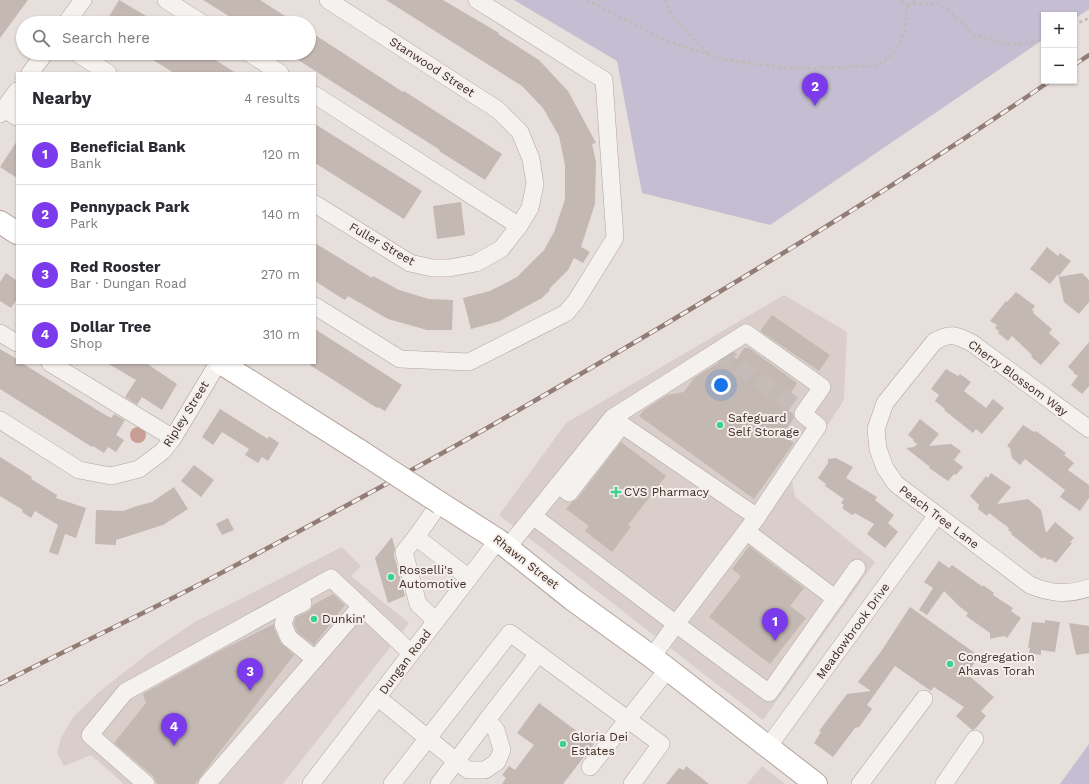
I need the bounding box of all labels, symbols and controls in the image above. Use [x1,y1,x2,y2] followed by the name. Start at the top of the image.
[1041,12,1077,84] map controls
[1041,12,1077,48] button: +
[16,16,316,60] search box
[30,27,52,49] icon: search
[62,29,150,47] text: Search here
[387,34,477,100] street label: Stanwood Street
[1041,48,1077,84] button: −
[802,73,828,106] pin: 2
[32,88,91,108] text: Nearby
[244,91,300,106] text: 4 results
[70,138,186,156] text: Beneficial Bank
[42,147,48,162] text: 1
[262,147,300,162] text: 120 m
[70,156,101,171] text: Bank
[70,198,190,216] text: Pennypack Park
[41,207,49,222] text: 2
[262,207,300,222] text: 140 m
[70,216,98,231] text: Park
[347,220,417,268] street label: Fuller Street
[70,258,161,276] text: Red Rooster
[41,267,49,282] text: 3
[261,267,300,282] text: 270 m
[70,276,187,291] text: Bar · Dungan Road
[70,318,151,336] text: Dollar Tree
[41,327,49,342] text: 4
[262,327,300,342] text: 310 m
[70,336,102,351] text: Shop
[965,337,1071,419] street label: Cherry Blossom Way
[711,375,731,395] your location
[160,378,212,450] street label: Ripley Street
[728,411,799,439] place label: Safeguard Self Storage
[715,420,725,430] marker: Safeguard Self Storage
[896,482,982,552] street label: Peach Tree Lane
[624,485,710,499] place label: CVS Pharmacy
[611,487,621,497] marker: CVS Pharmacy
[490,532,562,592] street label: Rhawn Street
[399,563,466,591] place label: Rosselli's Automotive
[386,572,396,582] marker: Rosselli's Automotive
[813,580,893,682] street label: Meadowbrook Drive
[762,608,788,641] pin: 1
[322,612,366,626] place label: Dunkin'
[309,614,319,624] marker: Dunkin'
[376,627,434,697] street label: Dungan Road
[958,650,1035,678] place label: Congregation Ahavas Torah
[237,658,263,691] pin: 3
[945,659,955,669] marker: Congregation Ahavas Torah
[161,713,187,746] pin: 4
[571,730,628,758] place label: Gloria Dei Estates
[558,739,568,749] marker: Gloria Dei Estates

